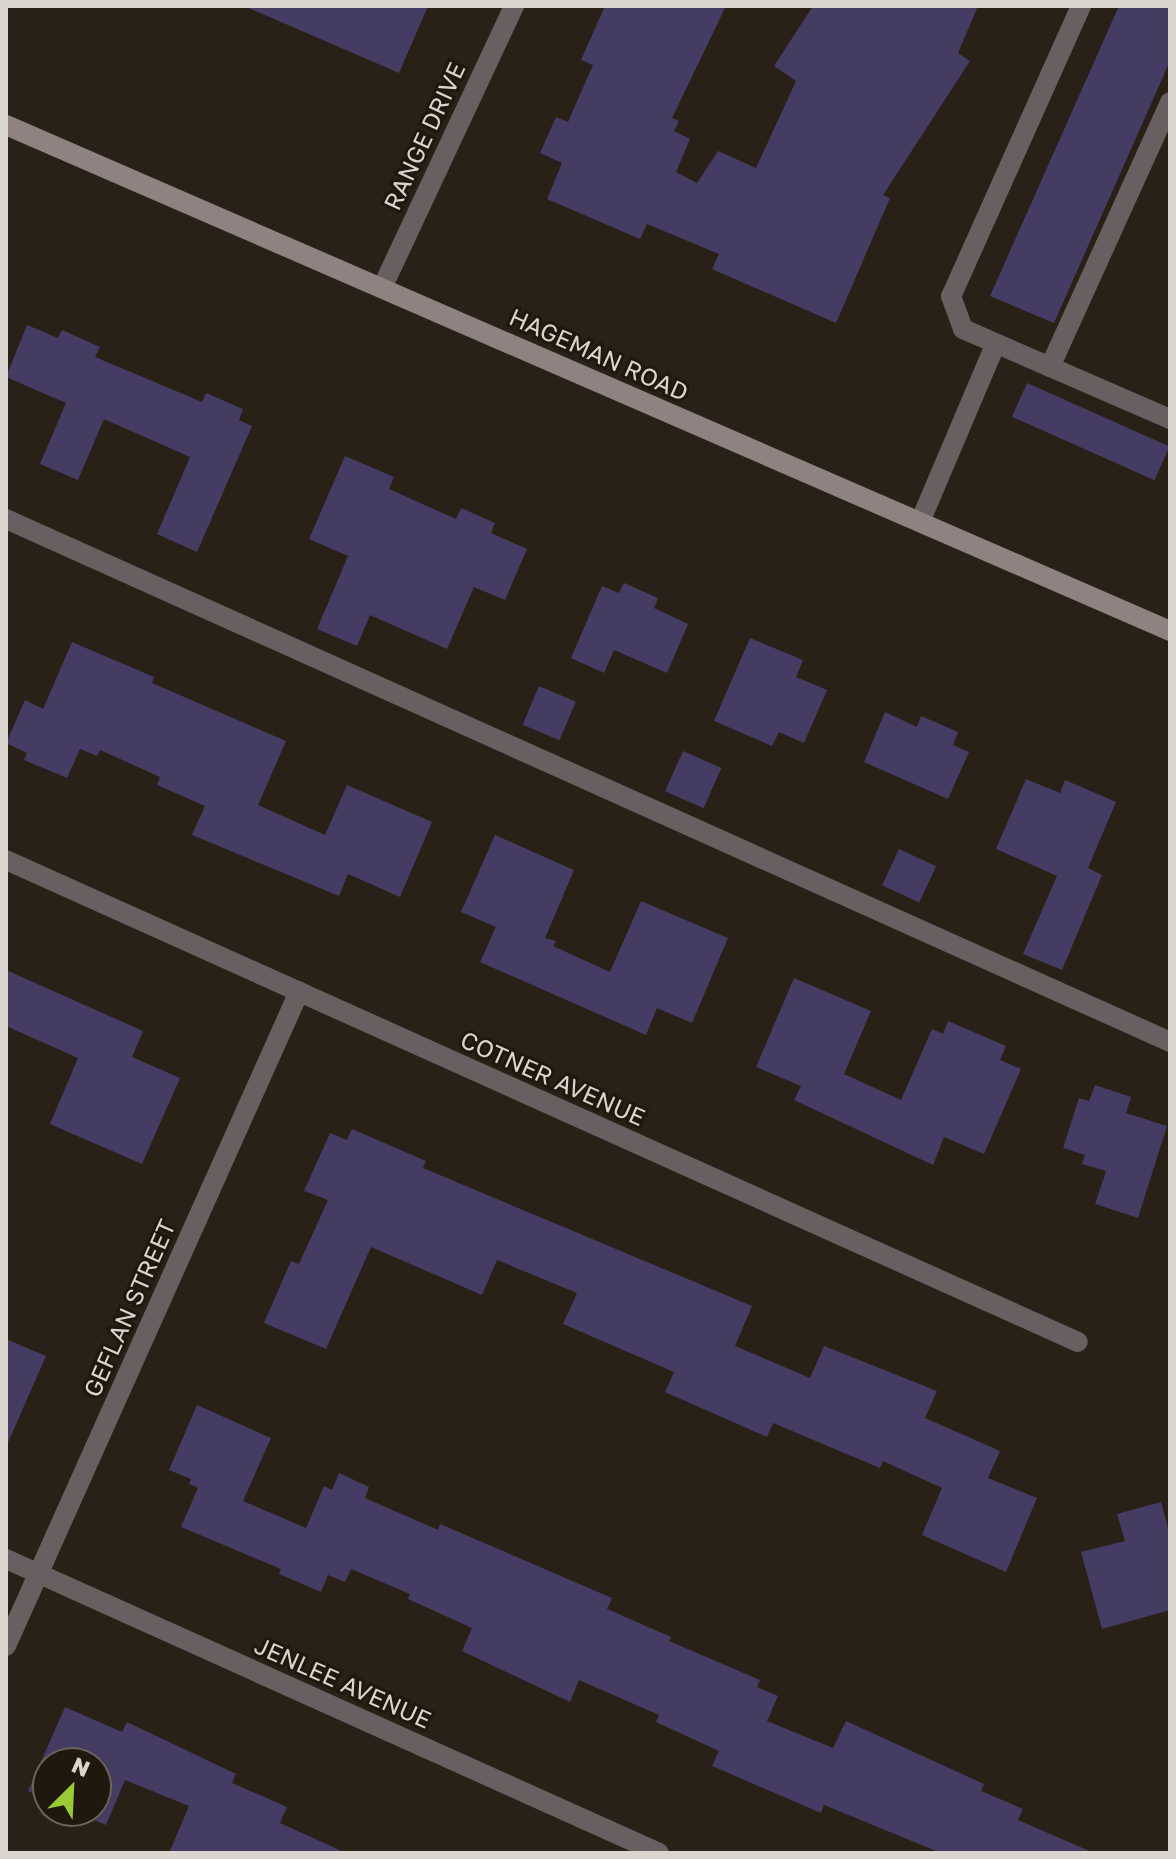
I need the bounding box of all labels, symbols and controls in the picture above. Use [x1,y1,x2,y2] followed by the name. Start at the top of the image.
[377,58,471,214] street label: RANGE DRIVE
[505,302,693,406] street label: HAGEMAN ROAD
[456,1024,650,1132] street label: COTNER AVENUE
[77,1215,181,1401] street label: GEFLAN STREET
[250,1630,436,1734] street label: JENLEE AVENUE
[32,1747,112,1827] north arrow
[68,1751,94,1782] text: N

